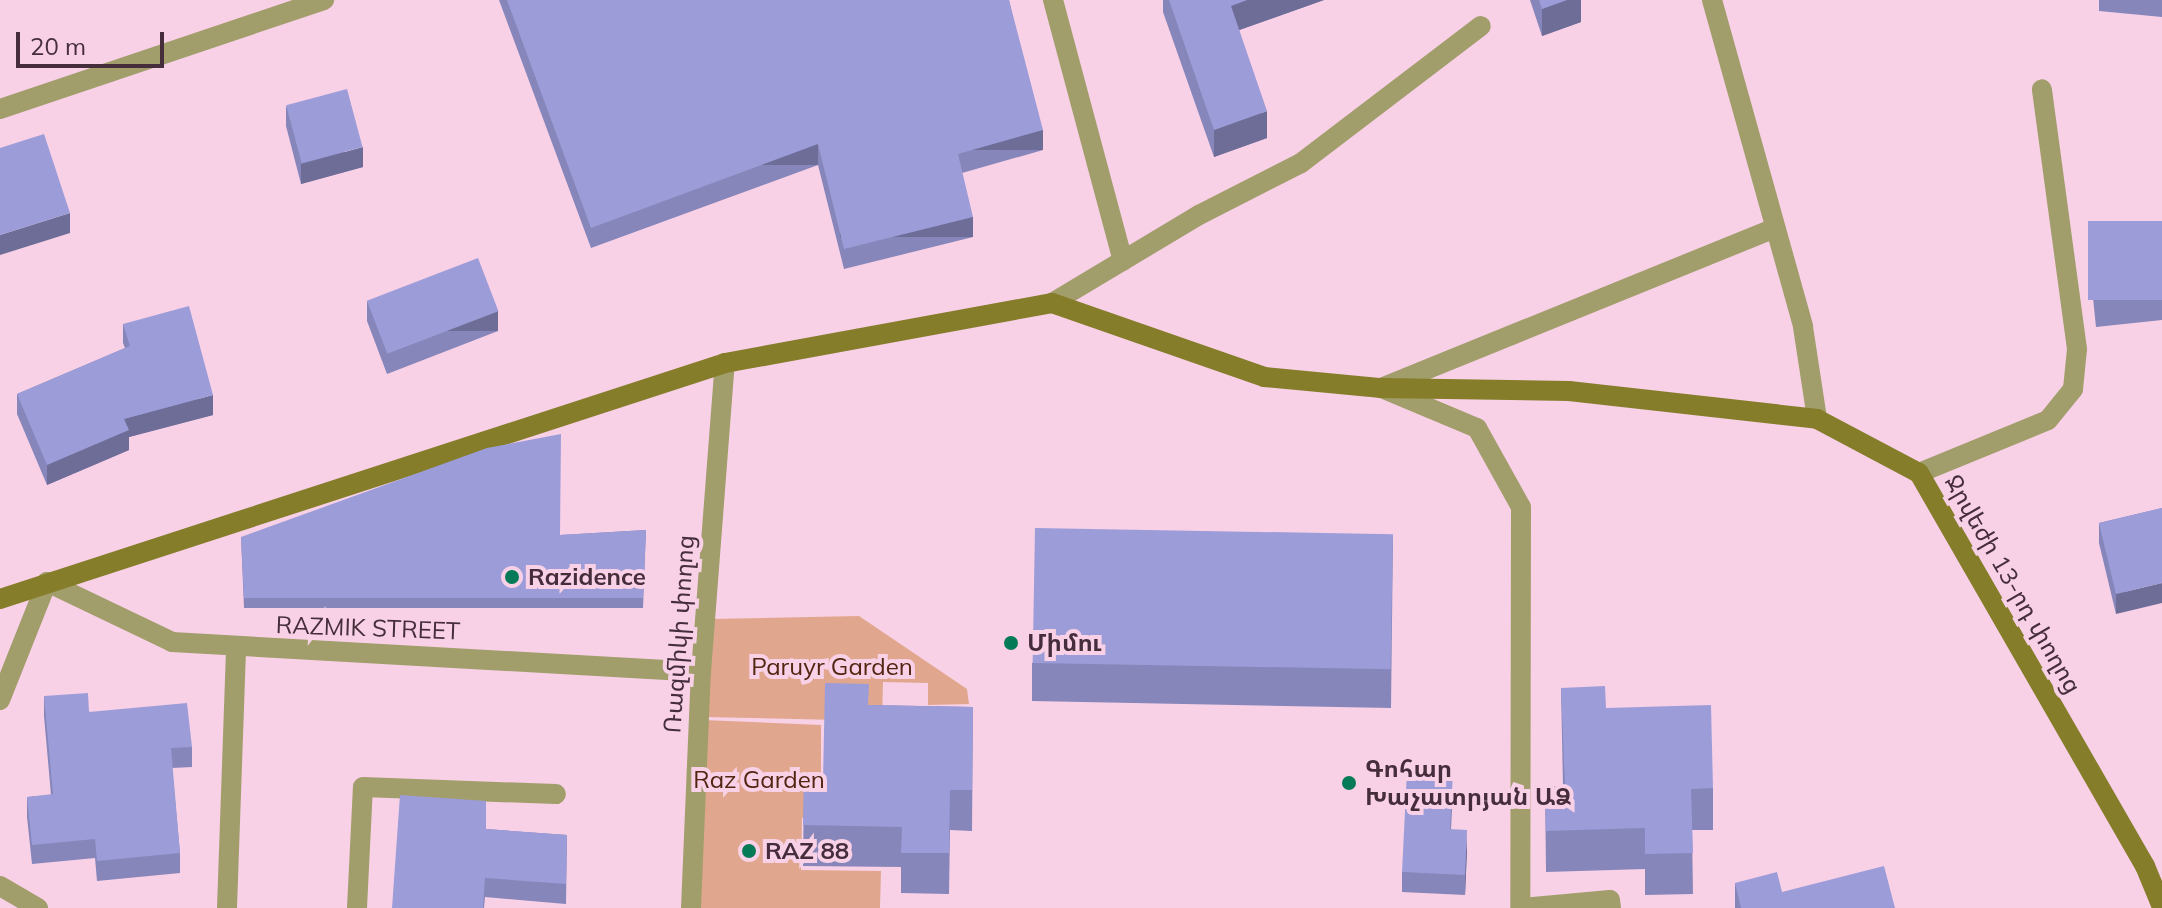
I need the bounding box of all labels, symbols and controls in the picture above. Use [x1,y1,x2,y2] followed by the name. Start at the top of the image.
[20,16,168,66] scale bar
[30,31,86,61] text: 20 m
[1939,469,2087,699] street label: Ջրվեժի 13-րդ փողոց
[658,534,700,734] street label: Ռազմիկի փողոց
[528,563,646,591] place label: Razidence
[503,568,521,586] marker: Razidence
[275,610,461,646] street label: RAZMIK STREET
[1027,629,1102,657] place label: Միմու
[1002,634,1020,652] marker: Միմու
[751,653,913,681] park label: Paruyr Garden
[1365,755,1571,811] place label: Գոհար Խաչատրյան ԱՁ
[693,766,825,794] park label: Raz Garden
[1340,774,1358,792] marker: Գոհար Խաչատրյան ԱՁ
[765,837,849,865] place label: RAZ 88
[740,842,758,860] marker: RAZ 88

